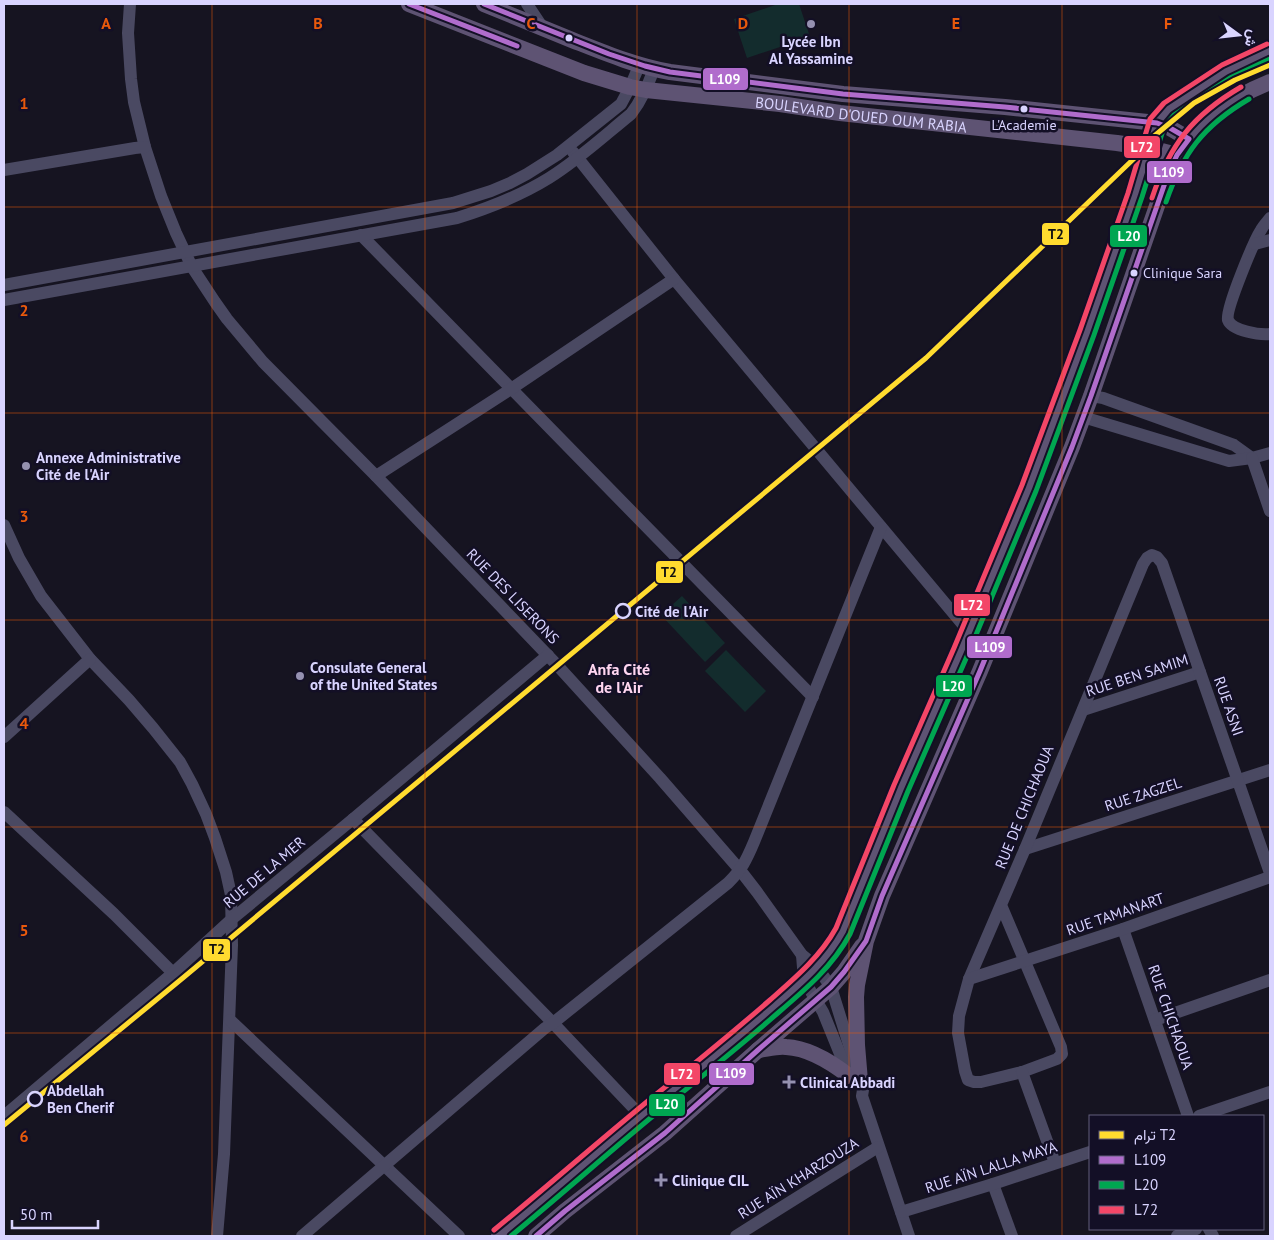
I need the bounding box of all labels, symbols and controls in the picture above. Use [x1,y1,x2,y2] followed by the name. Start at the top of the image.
[1214,10,1264,60] north arrow
[101,13,111,33] text: A
[313,13,323,33] text: B
[527,13,536,33] text: C
[738,13,748,33] text: D
[952,13,960,33] text: E
[1164,13,1172,33] text: F
[805,18,817,30] marker: Lycée Ibn Al Yassamine
[1241,28,1262,49] text: ش
[769,32,853,68] place label: Lycée Ibn Al Yassamine
[564,33,574,43] unlabelled marker
[702,67,749,91] line badge: L109
[709,70,741,88] text: L109
[754,92,968,136] street label: BOULEVARD D'OUED OUM RABIA
[19,93,29,113] text: 1
[1019,104,1029,114] marker: L'Academie
[992,116,1057,134] place label: L'Academie
[1123,135,1161,159] line badge: L72
[1130,138,1154,156] text: L72
[1146,160,1193,184] line badge: L109
[1153,163,1185,181] text: L109
[1041,222,1070,246] line badge: T2
[1109,224,1148,248] line badge: L20
[1048,225,1064,243] text: T2
[1117,227,1141,245] text: L20
[1143,264,1222,282] place label: Clinique Sara
[1129,268,1139,278] marker: Clinique Sara
[19,300,29,320] text: 2
[36,448,181,484] place label: Annexe Administrative Cité de l'Air
[20,460,32,472] marker: Annexe Administrative Cité de l'Air
[19,506,29,526] text: 3
[463,544,563,648] street label: RUE DES LISERONS
[655,560,684,584] line badge: T2
[661,563,677,581] text: T2
[953,593,991,617] line badge: L72
[960,596,984,614] text: L72
[635,602,709,621] place label: Cité de l'Air
[615,603,631,619] marker: Cité de l'Air
[966,635,1013,659] line badge: L109
[974,638,1006,656] text: L109
[1083,650,1191,700] street label: RUE BEN SAMIM
[310,658,437,694] place label: Consulate General of the United States
[588,659,650,697] district label: Anfa Cité de l'Air
[294,670,306,682] marker: Consulate General of the United States
[935,674,973,698] line badge: L20
[1210,674,1248,738] street label: RUE ASNI
[942,677,966,695] text: L20
[19,713,29,733] text: 4
[991,742,1058,872] street label: RUE DE CHICHAOUA
[1102,773,1184,815] street label: RUE ZAGZEL
[219,832,309,912] street label: RUE DE LA MER
[1064,888,1167,940] street label: RUE TAMANART
[19,920,29,940] text: 5
[202,938,231,962] line badge: T2
[209,940,225,958] text: T2
[1144,962,1198,1072] street label: RUE CHICHAOUA
[663,1062,701,1086] line badge: L72
[708,1062,755,1086] line badge: L109
[715,1064,747,1082] text: L109
[670,1065,694,1083] text: L72
[800,1073,895,1092] place label: Clinical Abbadi
[782,1075,796,1089] marker: Clinical Abbadi
[47,1081,115,1117] place label: Abdellah Ben Cherif
[27,1091,43,1107] marker: Abdellah Ben Cherif
[648,1093,686,1117] line badge: L20
[655,1095,679,1113] text: L20
[1089,1115,1264,1230] legend
[1134,1125,1176,1145] text: ترام T2
[19,1126,29,1146] text: 6
[734,1133,862,1223] street label: RUE AÏN KHARZOUZA
[923,1137,1060,1197] street label: RUE AÏN LALLA MAYA
[1134,1150,1166,1169] text: L109
[672,1171,749,1190] place label: Clinique CIL
[654,1173,668,1187] marker: Clinique CIL
[1134,1175,1158,1194] text: L20
[12,1198,99,1230] scale bar
[1134,1200,1158,1219] text: L72
[20,1205,53,1224] text: 50 m

